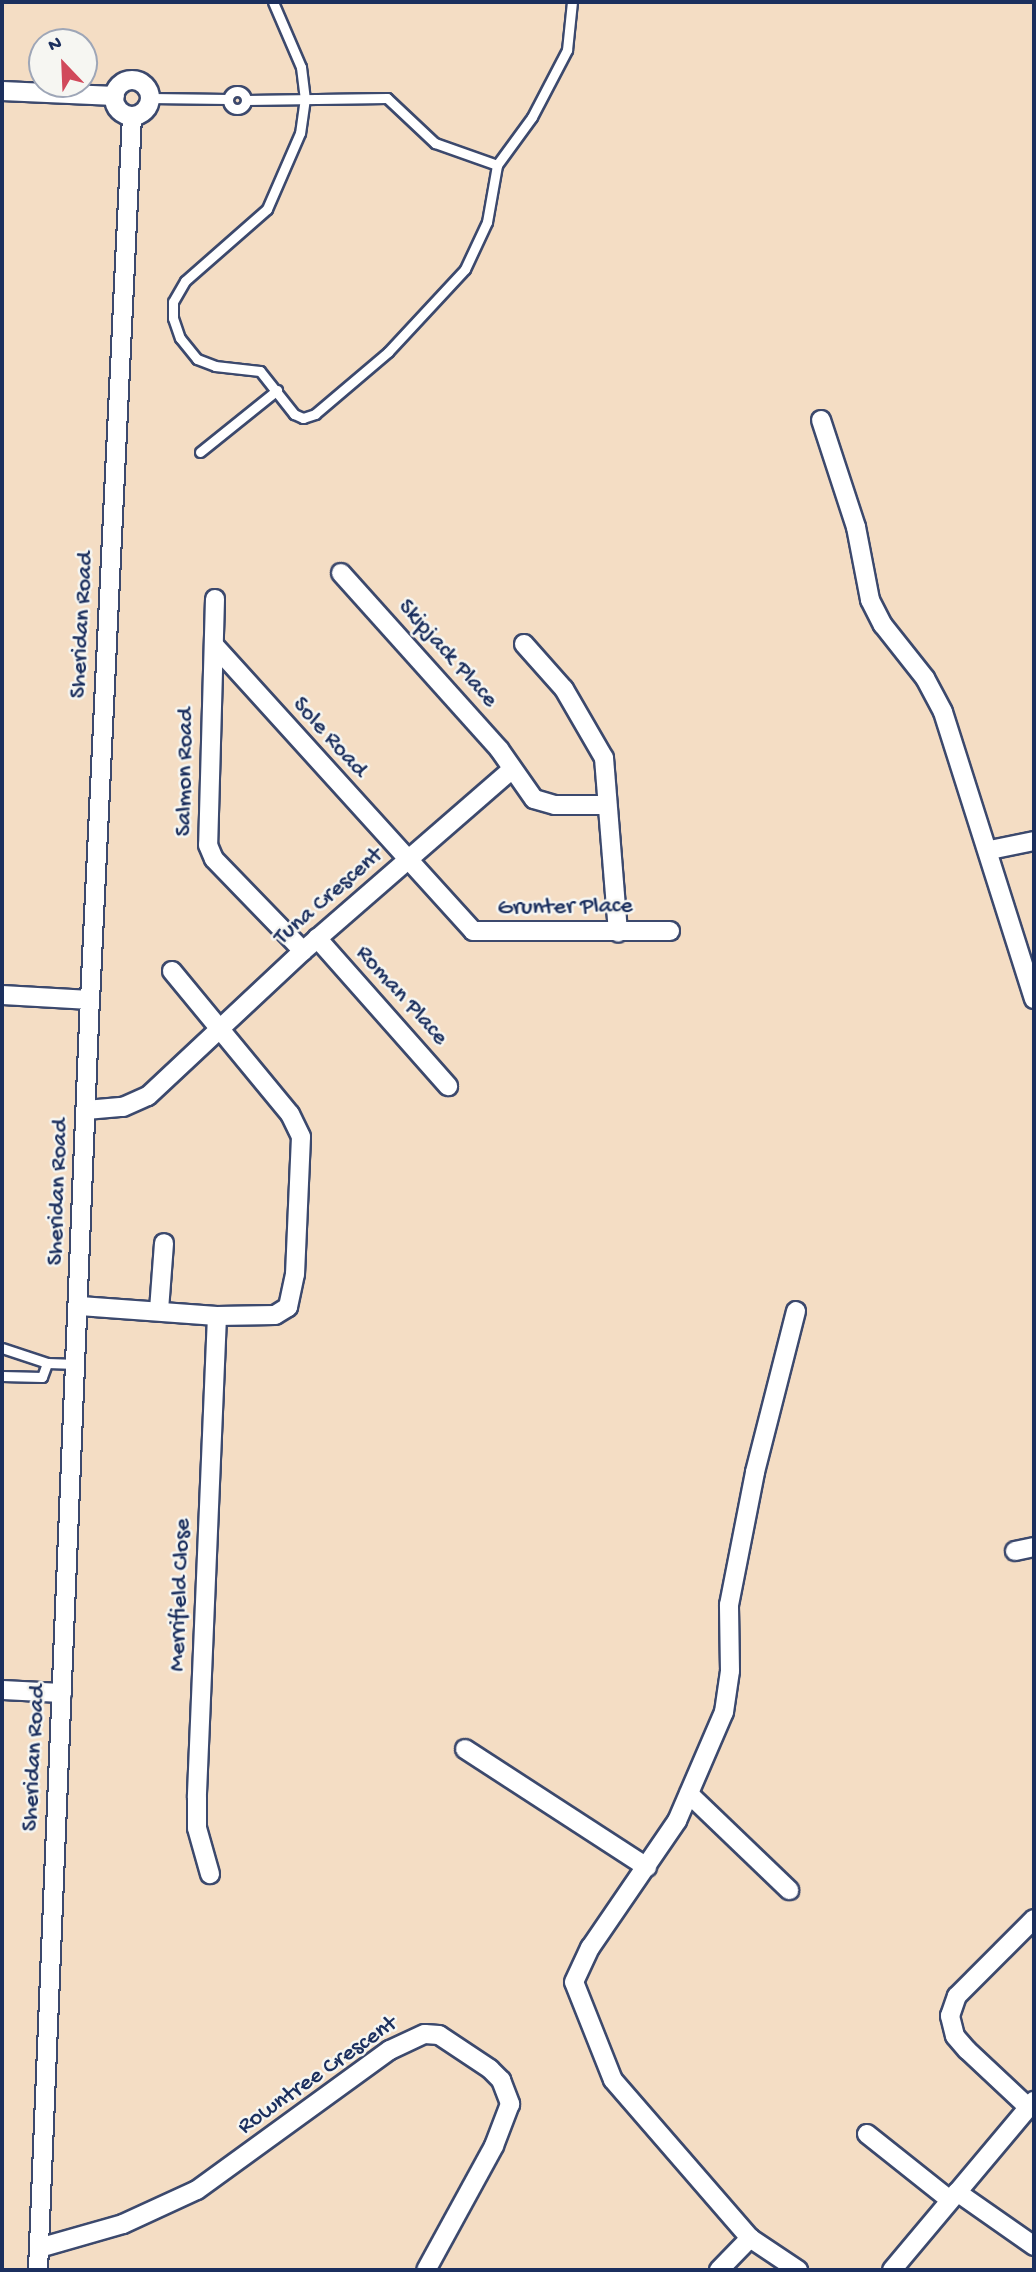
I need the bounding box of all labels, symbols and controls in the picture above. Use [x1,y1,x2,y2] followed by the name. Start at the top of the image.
[28,28,98,98] north arrow
[45,32,66,58] text: N
[65,551,101,699] street label: Sheridan Road
[391,594,503,714] street label: Skipjack Place
[285,691,373,785] street label: Sole Road
[170,707,202,837] street label: Salmon Road
[268,842,390,952] street label: Tuna Crescent
[497,892,633,924] street label: Grunter Place
[349,940,453,1052] street label: Roman Place
[42,1118,76,1266] street label: Sheridan Road
[164,1518,198,1672] street label: Merrifield Close
[17,1684,53,1832] street label: Sheridan Road
[233,2010,403,2142] street label: Rowntree Crescent

